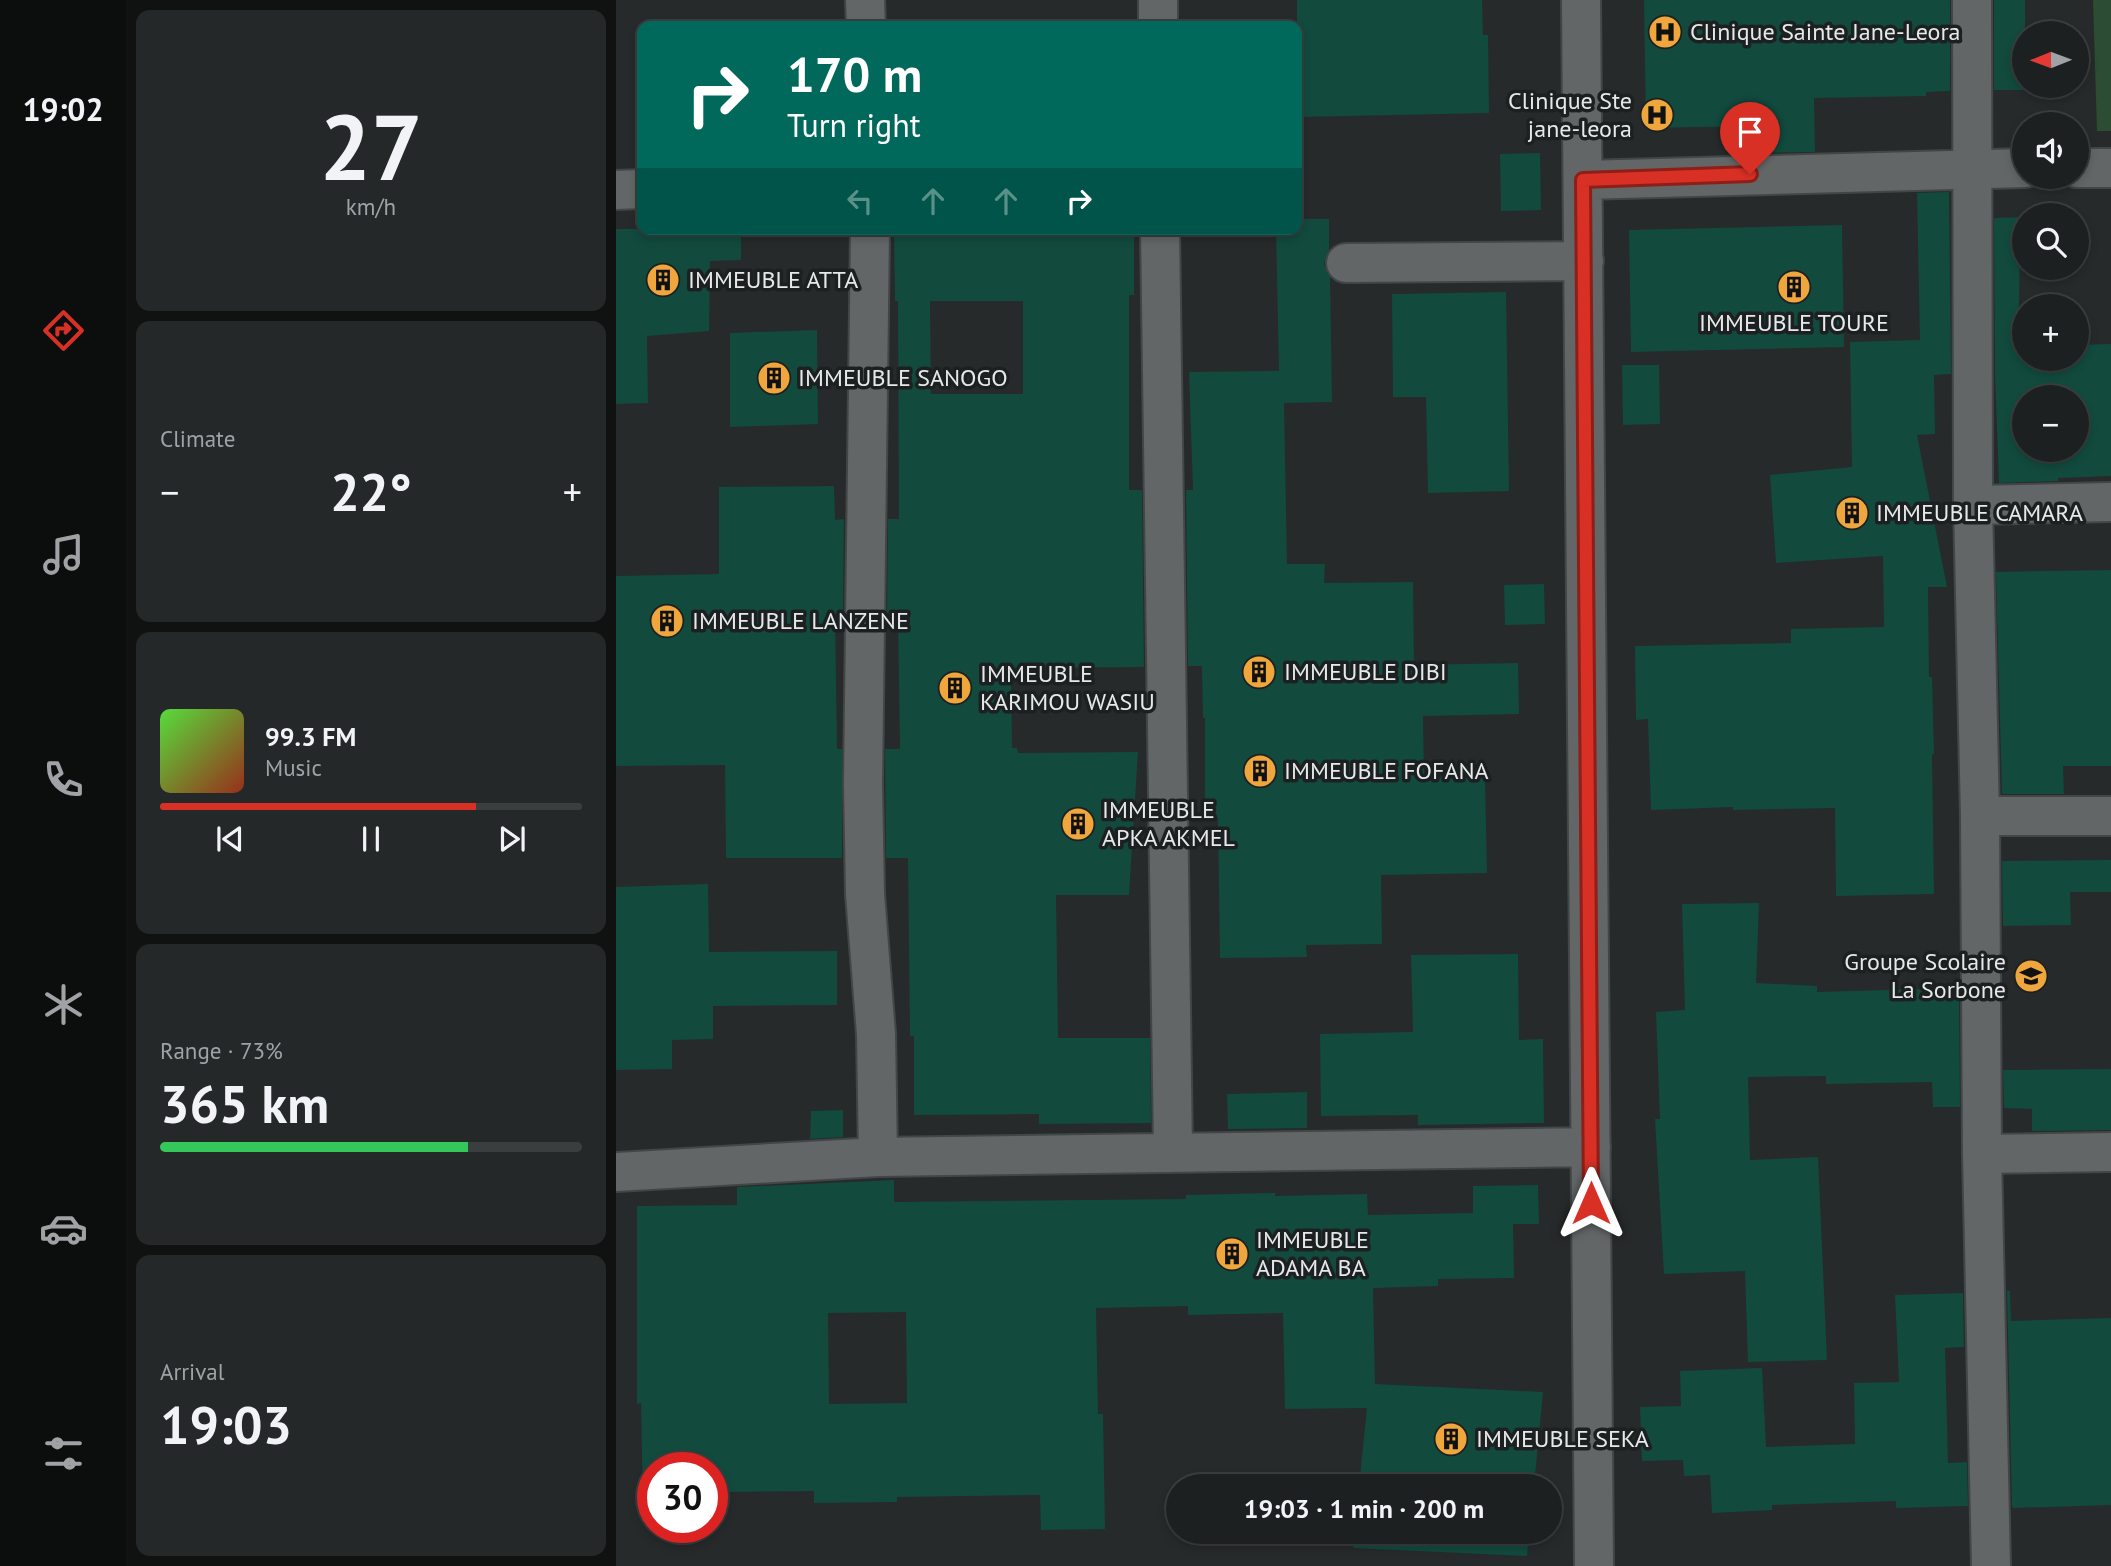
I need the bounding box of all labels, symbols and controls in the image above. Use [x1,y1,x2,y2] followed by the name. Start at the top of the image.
[1646,13,1684,51] hospital icon: Clinique Sainte Jane-Leora
[1690,16,1961,47] place label: Clinique Sainte Jane-Leora
[2012,21,2090,98] north arrow
[2012,21,2089,462] map controls
[787,42,922,106] text: 170 m
[672,49,763,140] icon: right
[1508,85,1632,144] place label: Clinique Ste jane-leora
[319,87,423,205] text: 27
[22,88,104,130] text: 19:02
[1638,96,1676,134] hospital icon: Clinique Ste jane-leora
[1720,102,1780,174] pin
[787,104,921,146] text: Turn right
[2012,112,2089,189] button: sound
[1731,113,1769,151] icon: arrive
[841,182,879,220] icon: left
[914,182,952,220] icon: ahead
[987,182,1025,220] icon: ahead
[1060,182,1098,220] icon: right
[346,192,396,221] text: km/h
[2012,203,2089,280] button: search
[644,261,682,299] building icon: IMMEUBLE ATTA
[688,264,858,295] place label: IMMEUBLE ATTA
[1775,268,1813,306] building icon: IMMEUBLE TOURE
[2012,294,2089,371] button: +
[39,306,88,355] icon: directions
[1699,307,1889,338] place label: IMMEUBLE TOURE
[755,359,793,397] building icon: IMMEUBLE SANOGO
[798,362,1008,393] place label: IMMEUBLE SANOGO
[2012,385,2089,462] button: −
[160,424,235,453] text: Climate
[330,458,412,525] text: 22°
[160,467,179,516] text: −
[563,467,582,516] text: +
[1833,494,1871,532] building icon: IMMEUBLE CAMARA
[1876,497,2083,528] place label: IMMEUBLE CAMARA
[39,530,88,579] icon: music
[648,602,686,640] building icon: IMMEUBLE LANZENE
[692,605,909,636] place label: IMMEUBLE LANZENE
[1240,653,1278,691] building icon: IMMEUBLE DIBI
[1284,656,1447,687] place label: IMMEUBLE DIBI
[980,658,1155,717] place label: IMMEUBLE KARIMOU WASIU
[936,669,974,707] building icon: IMMEUBLE KARIMOU WASIU
[265,720,356,753] text: 99.3 FM
[1241,752,1279,790] building icon: IMMEUBLE FOFANA
[265,753,322,782] text: Music
[39,755,88,804] icon: phone
[1284,755,1489,786] place label: IMMEUBLE FOFANA
[1102,794,1235,853] place label: IMMEUBLE APKA AKMEL
[1059,805,1097,843] building icon: IMMEUBLE APKA AKMEL
[211,820,249,858] icon: previous
[352,820,390,858] icon: pause
[493,820,531,858] icon: next
[1844,946,2006,1005] place label: Groupe Scolaire La Sorbone
[2012,957,2050,995] school or university icon: Groupe Scolaire La Sorbone
[39,980,88,1029] icon: climate
[160,1036,283,1065] text: Range · 73%
[160,1070,329,1137] text: 365 km
[1554,1166,1628,1240] position arrow
[39,1204,88,1253] icon: car
[1256,1224,1369,1283] place label: IMMEUBLE ADAMA BA
[1213,1235,1251,1273] building icon: IMMEUBLE ADAMA BA
[160,1357,224,1386] text: Arrival
[160,1391,292,1458] text: 19:03
[1432,1420,1470,1458] building icon: IMMEUBLE SEKA
[1476,1423,1649,1454] place label: IMMEUBLE SEKA
[39,1429,88,1478] icon: filters
[637,1452,728,1543] speed limit sign: 30
[1244,1492,1484,1525] text: 19:03 · 1 min · 200 m

